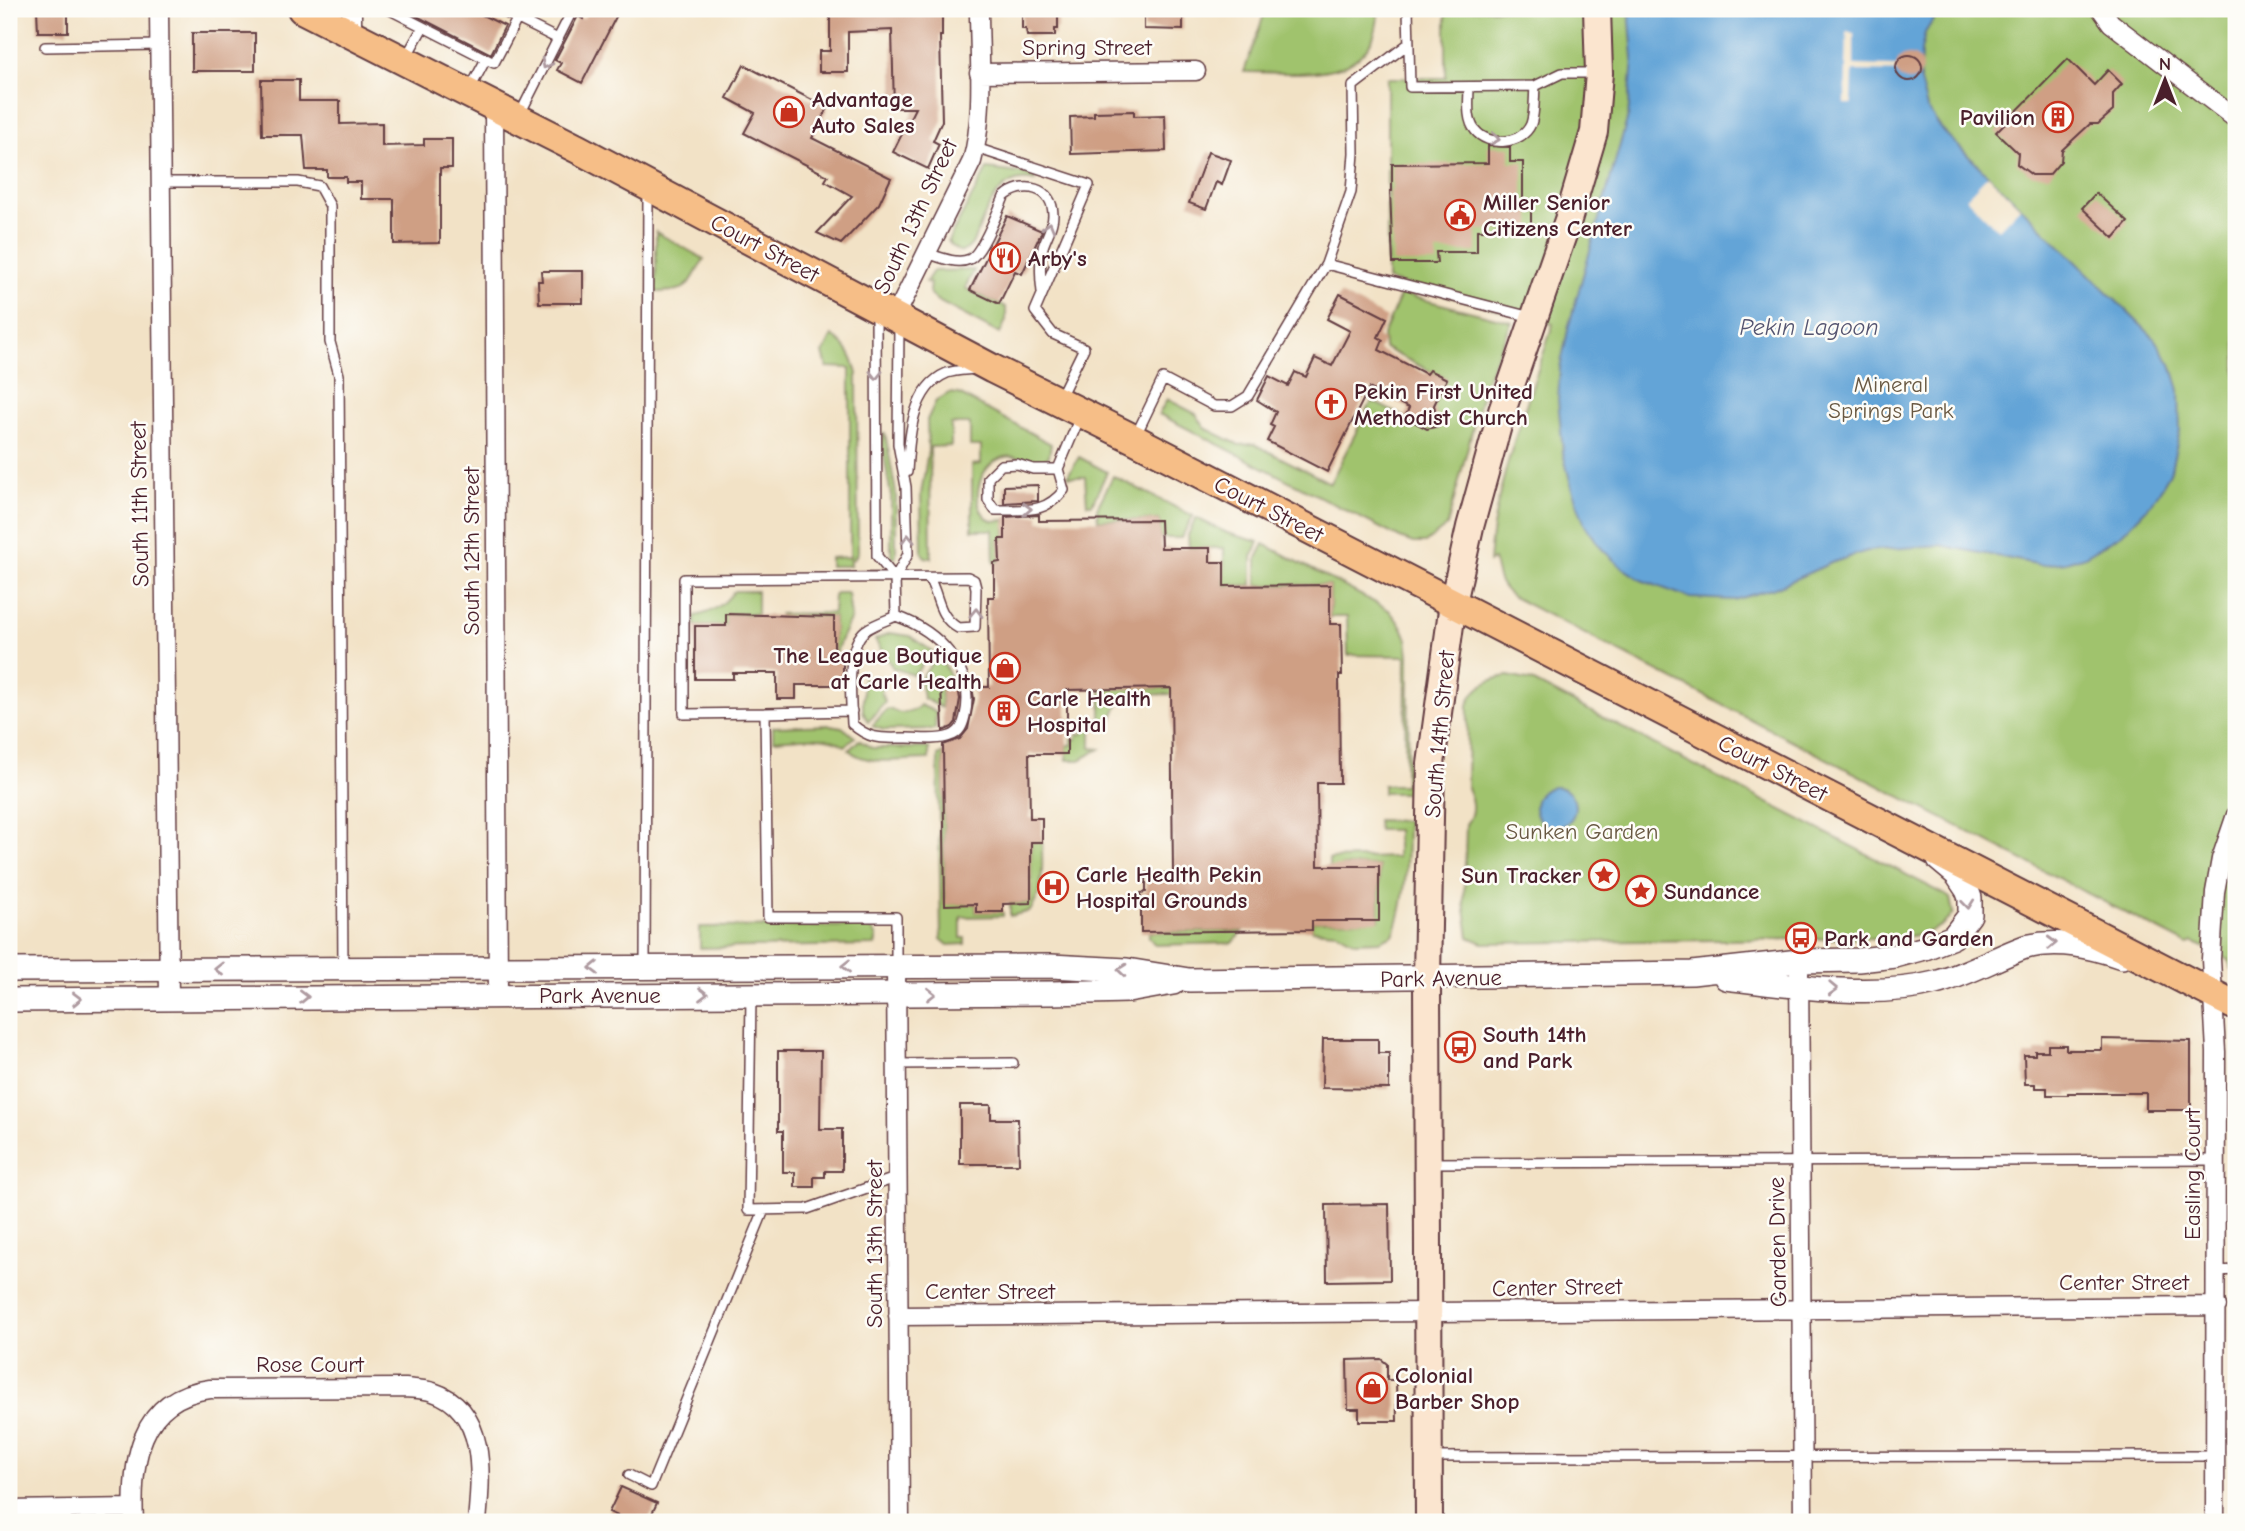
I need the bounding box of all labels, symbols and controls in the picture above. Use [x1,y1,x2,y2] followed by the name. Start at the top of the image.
[1022,34,1153,61] street label: Spring Street
[2130,46,2200,116] north arrow
[2159,53,2171,75] text: N
[540,57,554,69] one-way arrow
[812,86,915,139] place label: Advantage Auto Sales
[772,95,806,129] shop icon: Advantage Auto Sales
[2041,100,2075,134] building icon: Pavilion
[1960,104,2035,131] place label: Pavilion
[1490,131,1501,146] one-way arrow
[868,133,964,298] street label: South 13th Street
[1483,189,1633,242] place label: Miller Senior Citizens Center
[1443,198,1477,232] public building icon: Miller Senior Citizens Center
[706,209,825,289] street label: Court Street
[1041,221,1056,233] one-way arrow
[988,241,1022,275] restaurant icon: Arby's
[1028,245,1087,272] place label: Arby's
[1739,313,1879,341] water label: Pekin Lagoon
[868,370,884,381] one-way arrow
[1828,371,1954,424] park label: Mineral Springs Park
[1354,378,1533,431] place label: Pekin First United Methodist Church
[1314,387,1348,421] church icon: Pekin First United Methodist Church
[125,420,154,587] street label: South 11th Street
[458,465,485,635] street label: South 12th Street
[1210,470,1329,549] street label: Court Street
[1022,501,1033,516] one-way arrow
[900,533,915,544] one-way arrow
[968,607,984,618] one-way arrow
[774,642,982,695] place label: The League Boutique at Carle Health
[1419,648,1460,819] street label: South 14th Street
[988,651,1022,685] shop icon: The League Boutique at Carle Health
[1027,685,1151,738] place label: Carle Health Hospital
[987,694,1021,728] building icon: Carle Health Hospital
[1714,729,1833,808] street label: Court Street
[1506,818,1658,845] park label: Sunken Garden
[1587,858,1621,892] place icon: Sun Tracker
[1076,861,1262,914] place label: Carle Health Pekin Hospital Grounds
[1461,862,1582,889] place label: Sun Tracker
[1036,870,1070,904] hospital icon: Carle Health Pekin Hospital Grounds
[1624,874,1658,908] place icon: Sundance
[1664,878,1759,905] place label: Sundance
[1961,898,1976,910] one-way arrow
[1784,921,1818,955] bus stop icon: Park and Garden
[1824,925,1994,952] place label: Park and Garden
[2047,936,2058,951] one-way arrow
[840,958,850,974] one-way arrow
[588,960,598,976] one-way arrow
[213,961,224,977] one-way arrow
[1116,963,1127,978] one-way arrow
[1380,964,1502,993] street label: Park Avenue
[1827,981,1838,996] one-way arrow
[539,982,661,1009] street label: Park Avenue
[699,986,709,1002] one-way arrow
[926,986,937,1002] one-way arrow
[300,989,310,1005] one-way arrow
[72,992,83,1007] one-way arrow
[1483,1021,1587,1074] place label: South 14th and Park
[1443,1030,1477,1064] bus stop icon: South 14th and Park
[2179,1107,2206,1240] street label: Easling Court
[861,1159,888,1328] street label: South 13th Street
[1763,1177,1792,1307] street label: Garden Drive
[2059,1269,2191,1296] street label: Center Street
[1492,1273,1624,1302] street label: Center Street
[925,1278,1057,1305] street label: Center Street
[256,1351,365,1378] street label: Rose Court
[1395,1362,1519,1415] place label: Colonial Barber Shop
[1355,1371,1389,1405] shop icon: Colonial Barber Shop

